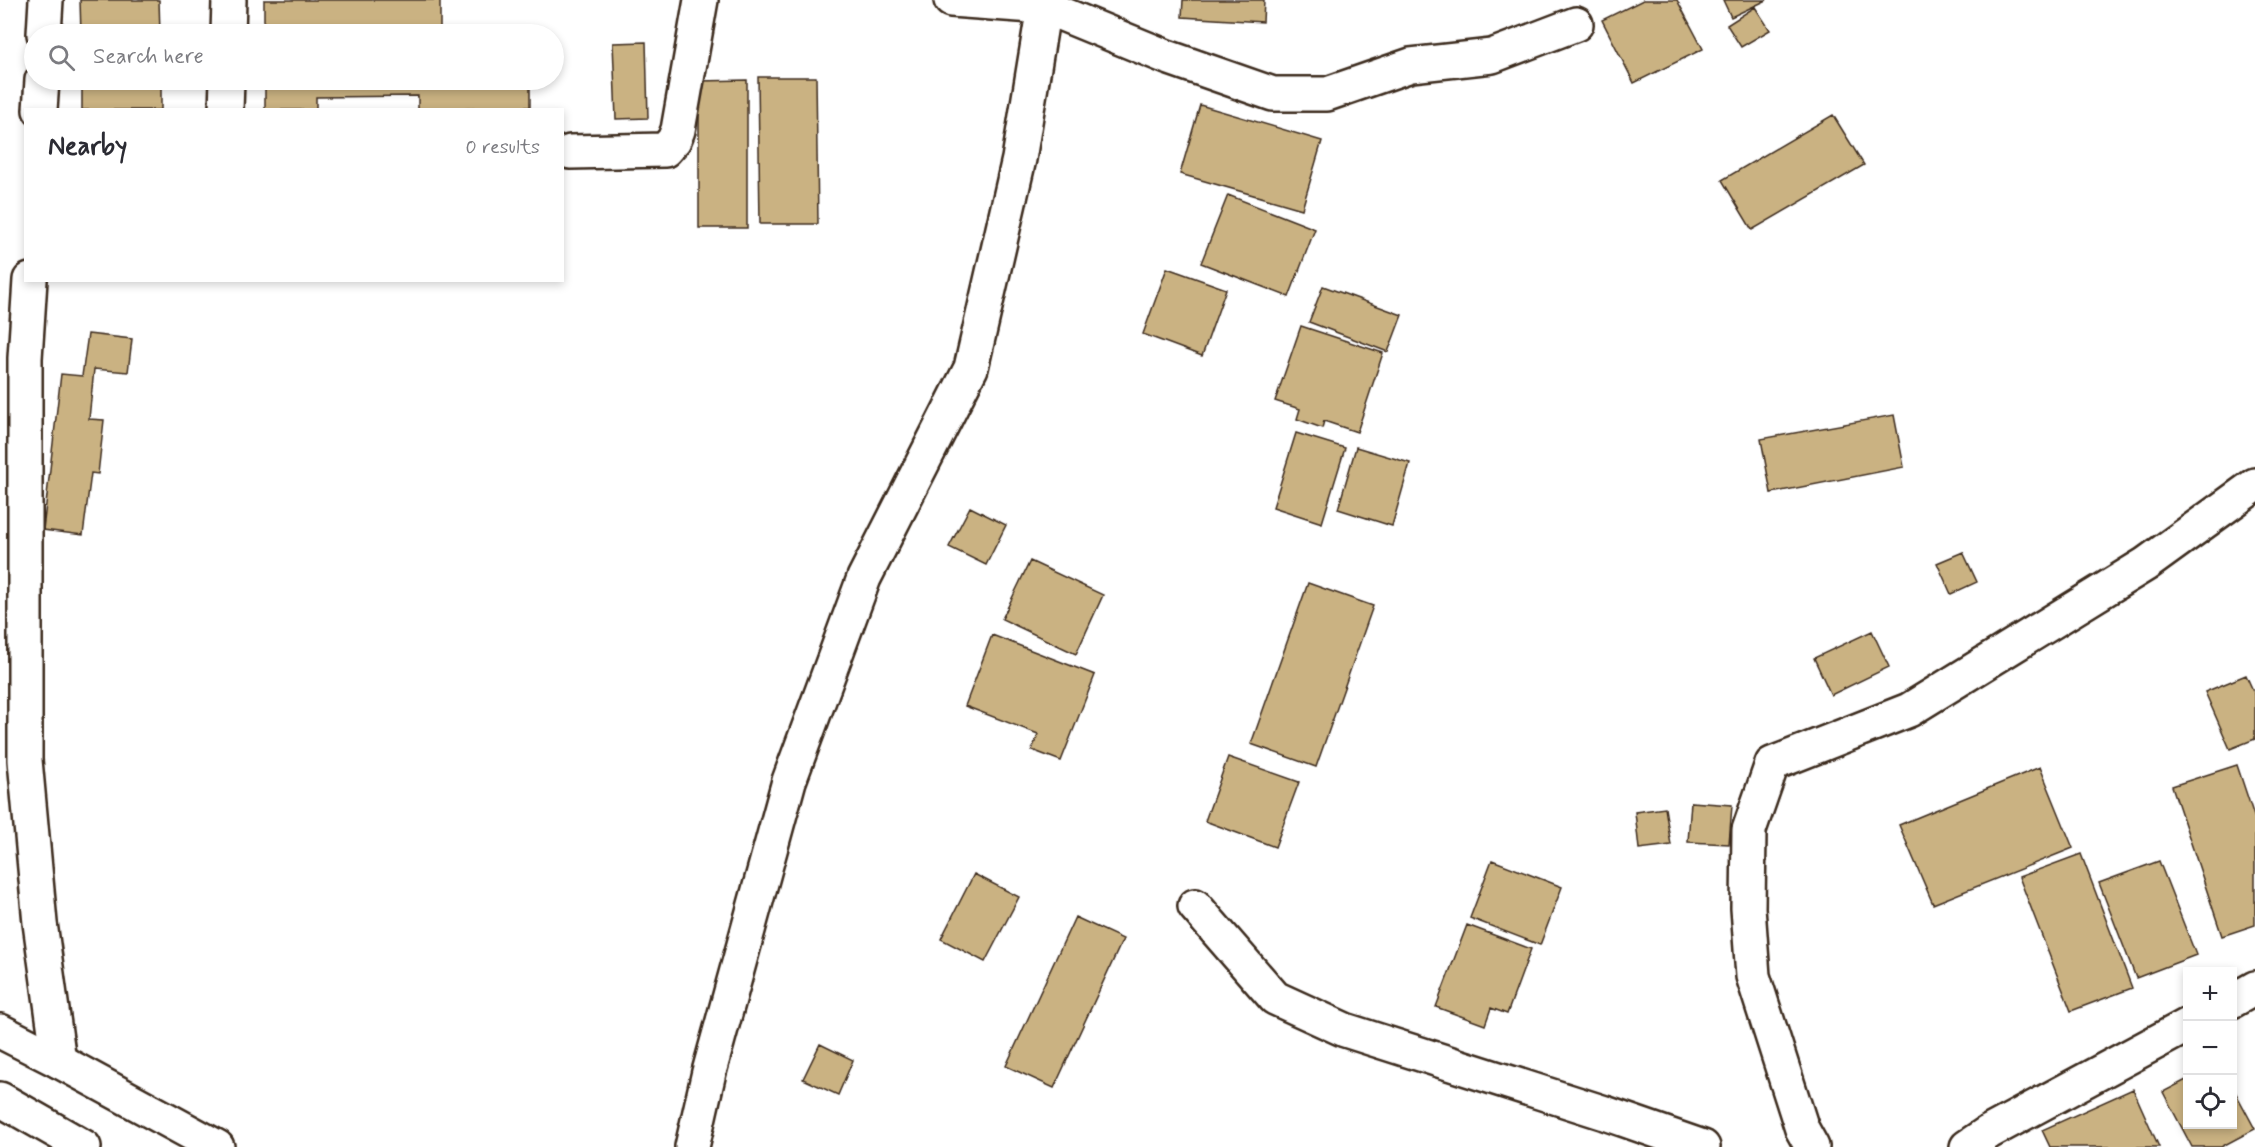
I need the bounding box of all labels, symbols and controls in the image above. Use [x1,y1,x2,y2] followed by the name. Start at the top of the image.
[24,24,564,90] search box
[45,41,78,74] icon: search
[93,43,204,71] text: Search here
[48,130,127,164] text: Nearby
[466,134,540,161] text: 0 results
[2183,967,2237,1129] map controls
[2183,967,2237,1021] button: +
[2183,1021,2237,1075] button: −
[2183,1075,2237,1129] button: locate

